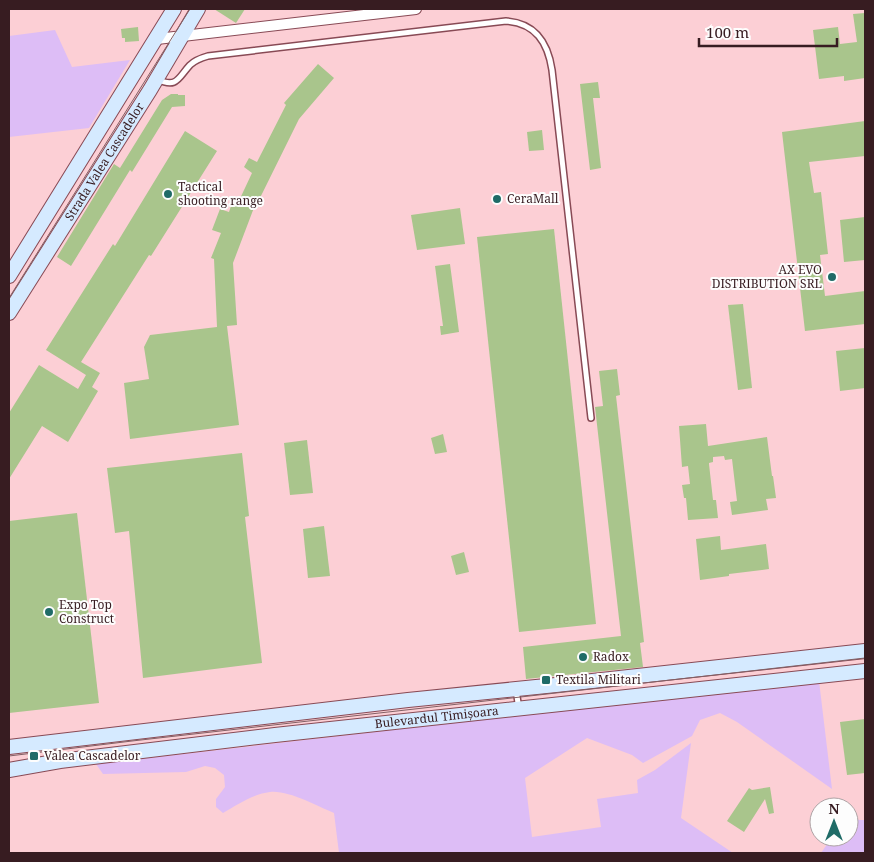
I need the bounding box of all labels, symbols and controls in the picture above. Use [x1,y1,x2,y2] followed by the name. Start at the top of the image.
[699,15,836,47] scale bar
[706,22,749,42] text: 100 m
[61,99,148,224] street label: Strada Valea Cascadelor
[178,178,263,209] place label: Tactical shooting range
[162,188,174,200] marker: Tactical shooting range
[507,190,559,207] place label: CeraMall
[491,193,503,205] marker: CeraMall
[712,261,822,292] place label: AX EVO DISTRIBUTION SRL
[826,271,838,283] marker: AX EVO DISTRIBUTION SRL
[59,596,114,627] place label: Expo Top Construct
[43,606,55,618] marker: Expo Top Construct
[593,648,629,665] place label: Radox
[577,651,589,663] marker: Radox
[556,671,641,688] place label: Textila Militari
[540,674,552,686] marker: Textila Militari
[374,702,500,732] street label: Bulevardul Timișoara
[44,747,141,764] place label: Valea Cascadelor
[28,750,40,762] marker: Valea Cascadelor
[809,797,859,847] north arrow
[828,799,840,818] text: N

